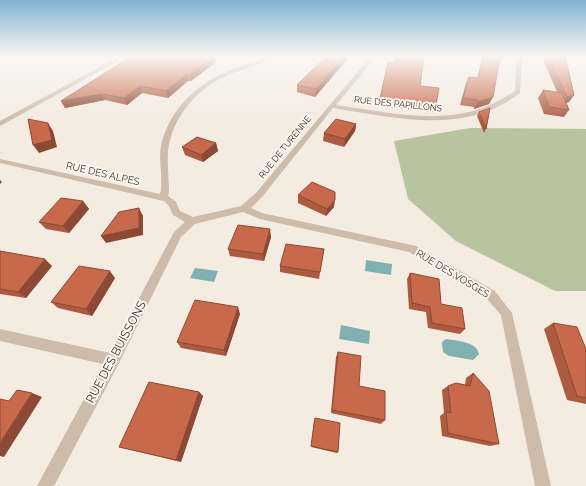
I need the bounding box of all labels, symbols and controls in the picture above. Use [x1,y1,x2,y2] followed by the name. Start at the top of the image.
[353,94,443,114] street label: RUE DES PAPILLONS
[257,113,314,180] street label: RUE DE TURENNE
[65,160,141,187] street label: RUE DES ALPES
[414,247,491,300] street label: RUE DES VOSGES
[83,299,149,405] street label: RUE DES BUISSONS

